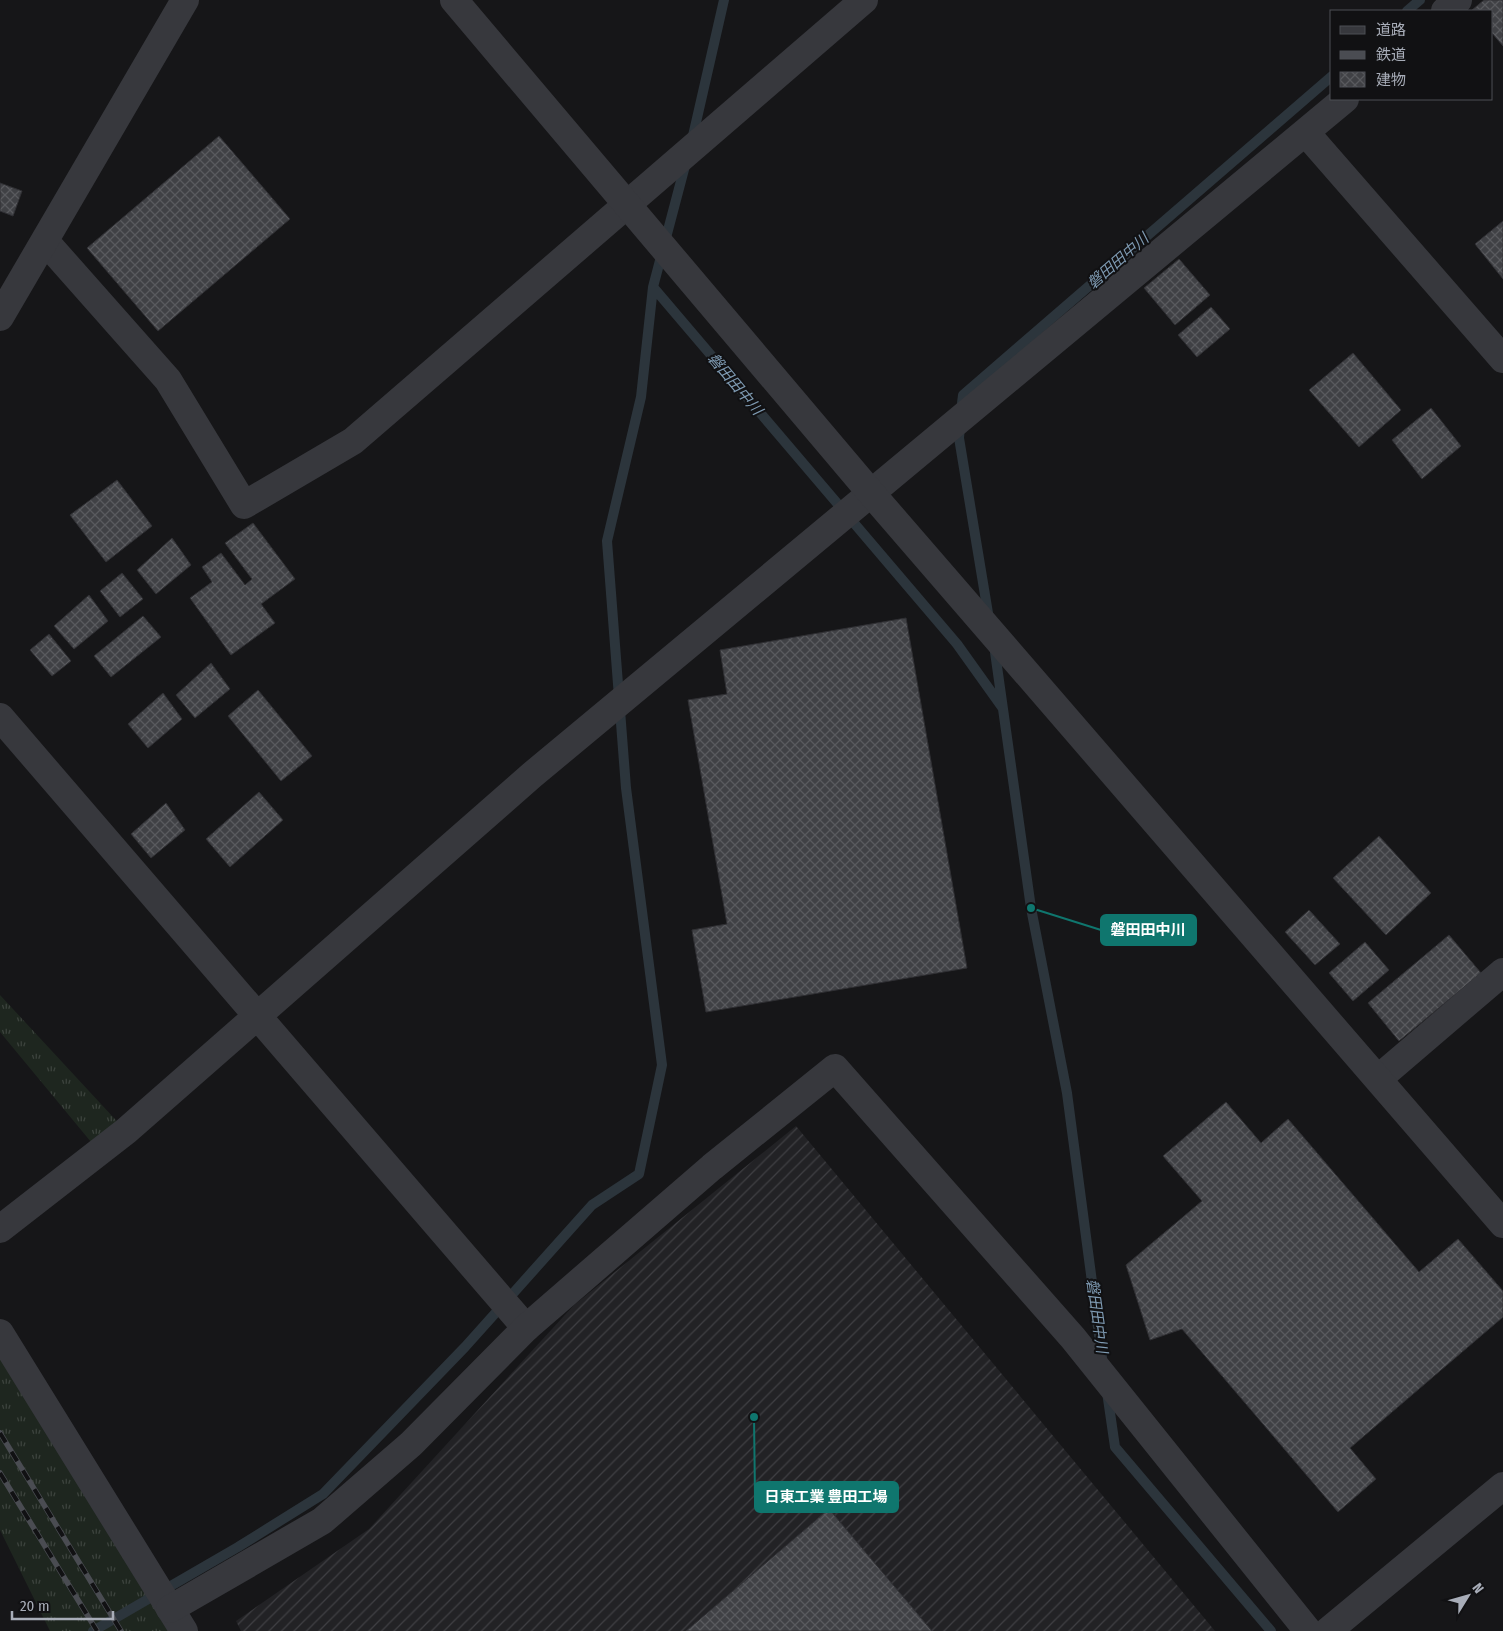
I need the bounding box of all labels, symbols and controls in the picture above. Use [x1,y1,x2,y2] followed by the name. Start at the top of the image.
[1330,10,1493,100] legend
[1376,21,1406,39] text: 道路
[1376,46,1406,64] text: 鉄道
[1376,71,1406,89] text: 建物
[1084,228,1154,292] water label: 磐田田中川
[704,349,767,420] water label: 磐田田中川
[1101,915,1196,945] callout: 磐田田中川
[1110,921,1186,939] text: 磐田田中川
[1083,1278,1111,1356] water label: 磐田田中川
[755,1482,898,1512] callout: 日東工業 豊田工場
[764,1488,888,1506] text: 日東工業 豊田工場
[1443,1571,1493,1621] north arrow
[1469,1580,1487,1597] text: N
[12,1588,114,1620] scale bar
[20,1597,50,1615] text: 20 m

